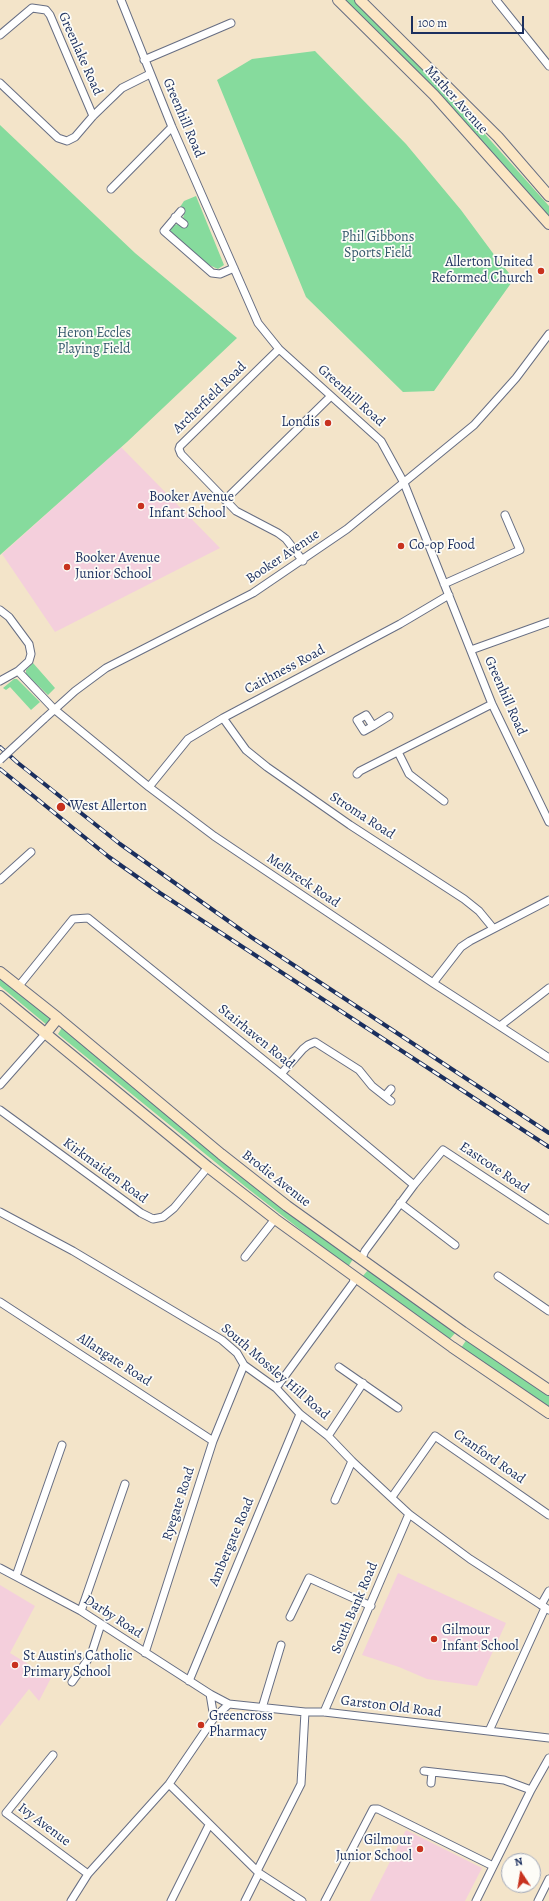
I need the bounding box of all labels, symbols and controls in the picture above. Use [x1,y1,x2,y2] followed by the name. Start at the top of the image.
[413,8,526,34] scale bar
[54,10,106,98] street label: Greenlake Road
[418,15,447,31] text: 100 m
[421,62,491,138] street label: Mather Avenue
[159,76,207,160] street label: Greenhill Road
[342,230,414,262] park label: Phil Gibbons Sports Field
[431,255,533,288] place label: Allerton United Reformed Church
[536,266,546,276] marker: Allerton United Reformed Church
[57,326,131,358] park label: Heron Eccles Playing Field
[170,359,250,437] street label: Archerfield Road
[314,361,388,431] street label: Greenhill Road
[281,415,320,431] place label: Londis
[323,418,333,428] marker: Londis
[149,490,234,522] place label: Booker Avenue Infant School
[136,501,146,511] marker: Booker Avenue Infant School
[243,526,323,588] street label: Booker Avenue
[409,538,475,554] place label: Co-op Food
[396,541,406,551] marker: Co-op Food
[75,551,160,584] place label: Booker Avenue Junior School
[62,562,72,572] marker: Booker Avenue Junior School
[242,642,328,698] street label: Caithness Road
[480,654,530,738] street label: Greenhill Road
[326,789,398,843] street label: Stroma Road
[70,799,147,815] place label: West Allerton
[55,801,67,813] marker: West Allerton
[263,850,343,912] street label: Melbreck Road
[214,1001,298,1073] street label: Stairhaven Road
[59,1135,151,1207] street label: Kirkmaiden Road
[456,1139,532,1197] street label: Eastcote Road
[238,1147,314,1211] street label: Brodie Avenue
[217,1320,333,1424] street label: South Mossley Hill Road
[74,1330,154,1390] street label: Allangate Road
[450,1426,528,1488] street label: Cranford Road
[159,1465,199,1543] street label: Ryegate Road
[206,1495,258,1589] street label: Ambergate Road
[328,1560,382,1656] street label: South Bank Road
[80,1592,146,1642] street label: Darby Road
[442,1623,519,1656] place label: Gilmour Infant School
[429,1634,439,1644] marker: Gilmour Infant School
[23,1649,133,1682] place label: St Austin's Catholic Primary School
[10,1660,20,1670] marker: St Austin's Catholic Primary School
[340,1692,442,1722] street label: Garston Old Road
[209,1709,273,1742] place label: Greencross Pharmacy
[196,1720,206,1730] marker: Greencross Pharmacy
[14,1800,74,1850] street label: Ivy Avenue
[336,1833,412,1866] place label: Gilmour Junior School
[415,1844,425,1854] marker: Gilmour Junior School
[501,1853,541,1893] north arrow
[513,1854,524,1870] text: N

